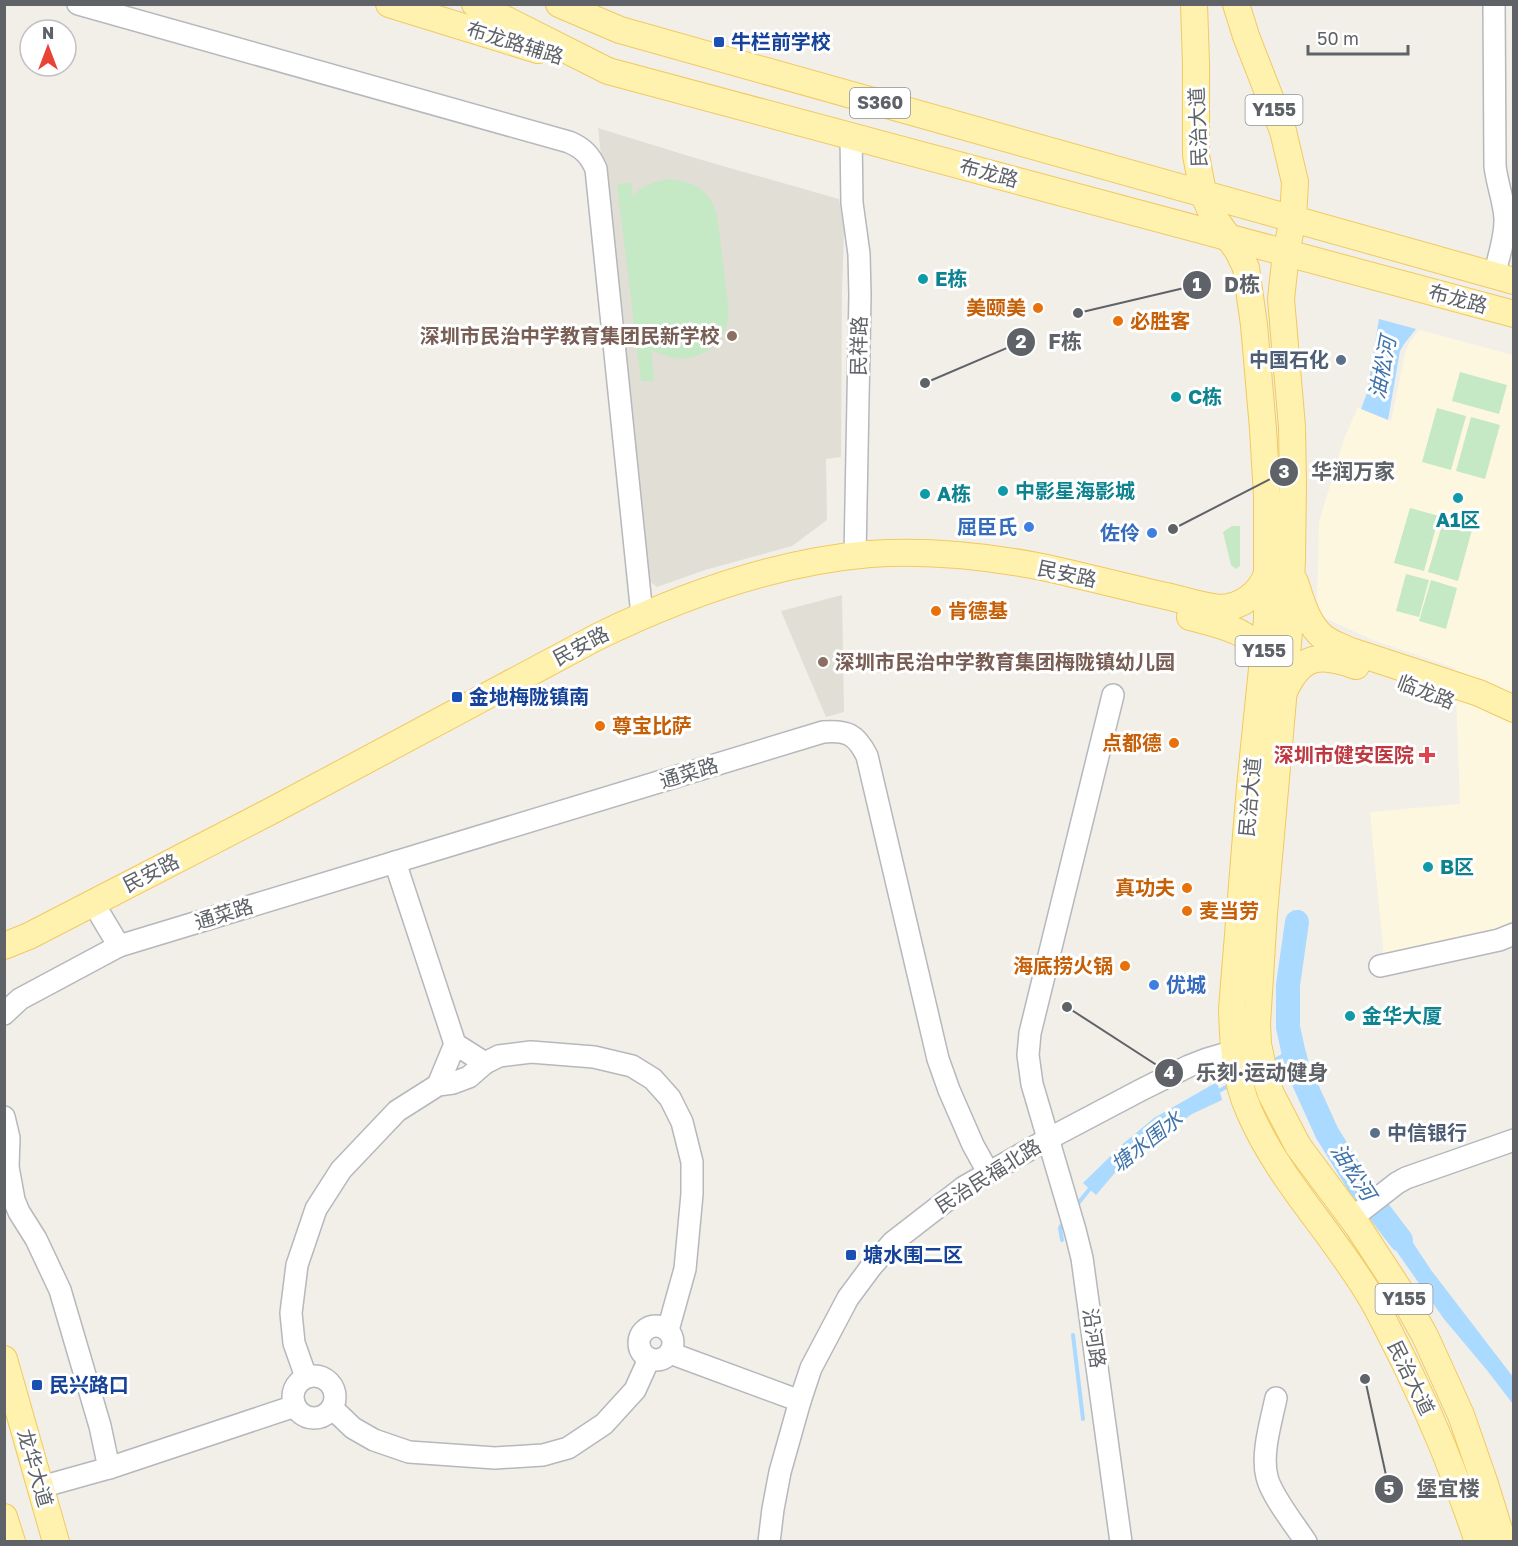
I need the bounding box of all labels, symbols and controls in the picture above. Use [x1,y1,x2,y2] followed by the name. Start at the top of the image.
[464,16,567,68] street label: 布龙路辅路
[18,18,78,78] north arrow
[1308,18,1408,56] scale bar
[42,23,54,43] text: N
[1317,27,1359,49] text: 50 m
[731,29,831,53] place label: 牛栏前学校
[712,35,726,49] marker: 牛栏前学校
[1184,87,1210,167] street label: 民治大道
[850,88,910,118] road number: S360
[1246,95,1302,125] road number: Y155
[957,153,1021,191] street label: 布龙路
[1182,265,1272,304] callout: D栋
[935,266,967,290] place label: E栋
[1224,271,1260,297] text: D栋
[916,272,930,286] marker: E栋
[1192,273,1202,295] text: 1
[1426,279,1490,317] street label: 布龙路
[966,295,1026,319] place label: 美颐美
[1031,301,1045,315] marker: 美颐美
[1130,308,1190,332] place label: 必胜客
[1111,314,1125,328] marker: 必胜客
[845,316,871,376] street label: 民祥路
[1006,322,1093,361] callout: F栋
[420,323,720,347] place label: 深圳市民治中学教育集团民新学校
[1048,328,1082,354] text: F栋
[725,329,739,343] marker: 深圳市民治中学教育集团民新学校
[1016,330,1027,352] text: 2
[1363,330,1402,401] water label: 油松河
[1249,347,1329,371] place label: 中国石化
[1334,353,1348,367] marker: 中国石化
[1188,384,1222,408] place label: C栋
[1169,390,1183,404] marker: C栋
[1269,453,1407,492] callout: 华润万家
[1311,458,1395,484] text: 华润万家
[1279,460,1290,482] text: 3
[1015,478,1135,502] place label: 中影星海影城
[937,481,971,505] place label: A栋
[996,484,1010,498] marker: 中影星海影城
[918,487,932,501] marker: A栋
[1451,491,1465,505] marker: A1区
[1436,507,1480,531] place label: A1区
[957,514,1017,538] place label: 屈臣氏
[1022,520,1036,534] marker: 屈臣氏
[1100,520,1140,544] place label: 佐伶
[1145,526,1159,540] marker: 佐伶
[1035,555,1099,591] street label: 民安路
[948,598,1008,622] place label: 肯德基
[929,604,943,618] marker: 肯德基
[548,620,613,670] street label: 民安路
[1236,636,1292,666] road number: Y155
[835,649,1175,673] place label: 深圳市民治中学教育集团梅陇镇幼儿园
[816,655,830,669] marker: 深圳市民治中学教育集团梅陇镇幼儿园
[1394,669,1459,713] street label: 临龙路
[469,684,589,708] place label: 金地梅陇镇南
[450,690,464,704] marker: 金地梅陇镇南
[612,713,692,737] place label: 尊宝比萨
[593,719,607,733] marker: 尊宝比萨
[1102,730,1162,754] place label: 点都德
[1167,736,1181,750] marker: 点都德
[1274,742,1414,766] place label: 深圳市健安医院
[1418,746,1436,764] marker: 深圳市健安医院
[657,752,721,792] street label: 通菜路
[1234,756,1264,838] street label: 民治大道
[118,848,183,896] street label: 民安路
[1440,854,1474,878] place label: B区
[1421,860,1435,874] marker: B区
[1115,875,1175,899] place label: 真功夫
[1180,881,1194,895] marker: 真功夫
[192,893,256,933] street label: 通菜路
[1199,898,1259,922] place label: 麦当劳
[1180,904,1194,918] marker: 麦当劳
[1013,953,1113,977] place label: 海底捞火锅
[1118,959,1132,973] marker: 海底捞火锅
[1166,972,1206,996] place label: 优城
[1147,978,1161,992] marker: 优城
[1362,1003,1442,1027] place label: 金华大厦
[1343,1009,1357,1023] marker: 金华大厦
[1154,1053,1340,1092] callout: 乐刻·运动健身
[1196,1059,1328,1085] text: 乐刻·运动健身
[1163,1061,1175,1083] text: 4
[1105,1104,1188,1177] water label: 塘水围水
[1387,1120,1467,1144] place label: 中信银行
[1368,1126,1382,1140] marker: 中信银行
[930,1133,1045,1217] street label: 民治民福北路
[1326,1138,1384,1208] water label: 油松河
[863,1242,963,1266] place label: 塘水围二区
[844,1248,858,1262] marker: 塘水围二区
[1376,1284,1432,1314] road number: Y155
[1079,1306,1111,1369] street label: 沿河路
[1384,1336,1440,1419] street label: 民治大道
[49,1372,129,1396] place label: 民兴路口
[30,1378,44,1392] marker: 民兴路口
[13,1426,59,1509] street label: 龙华大道
[1374,1469,1491,1508] callout: 堡宜楼
[1417,1475,1480,1501] text: 堡宜楼
[1384,1477,1395,1499] text: 5

